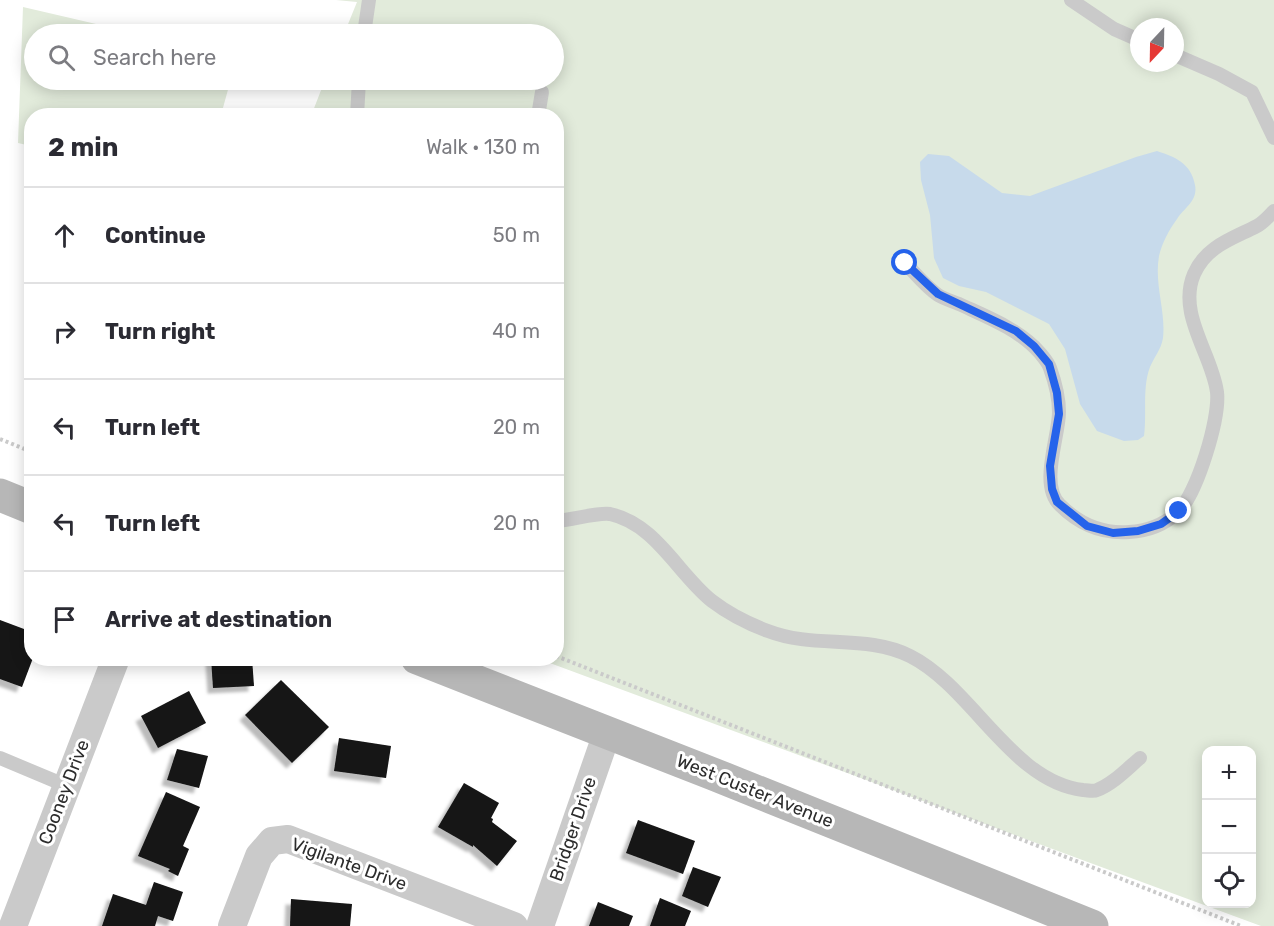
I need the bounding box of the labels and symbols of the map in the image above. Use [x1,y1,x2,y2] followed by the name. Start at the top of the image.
[1130,18,1184,72] north arrow
[891,249,917,275] route start
[1165,497,1191,523] route end
[34,736,94,848] street label: Cooney Drive
[673,749,837,833] street label: West Custer Avenue
[545,774,601,884] street label: Bridger Drive
[288,833,410,895] street label: Vigilante Drive

